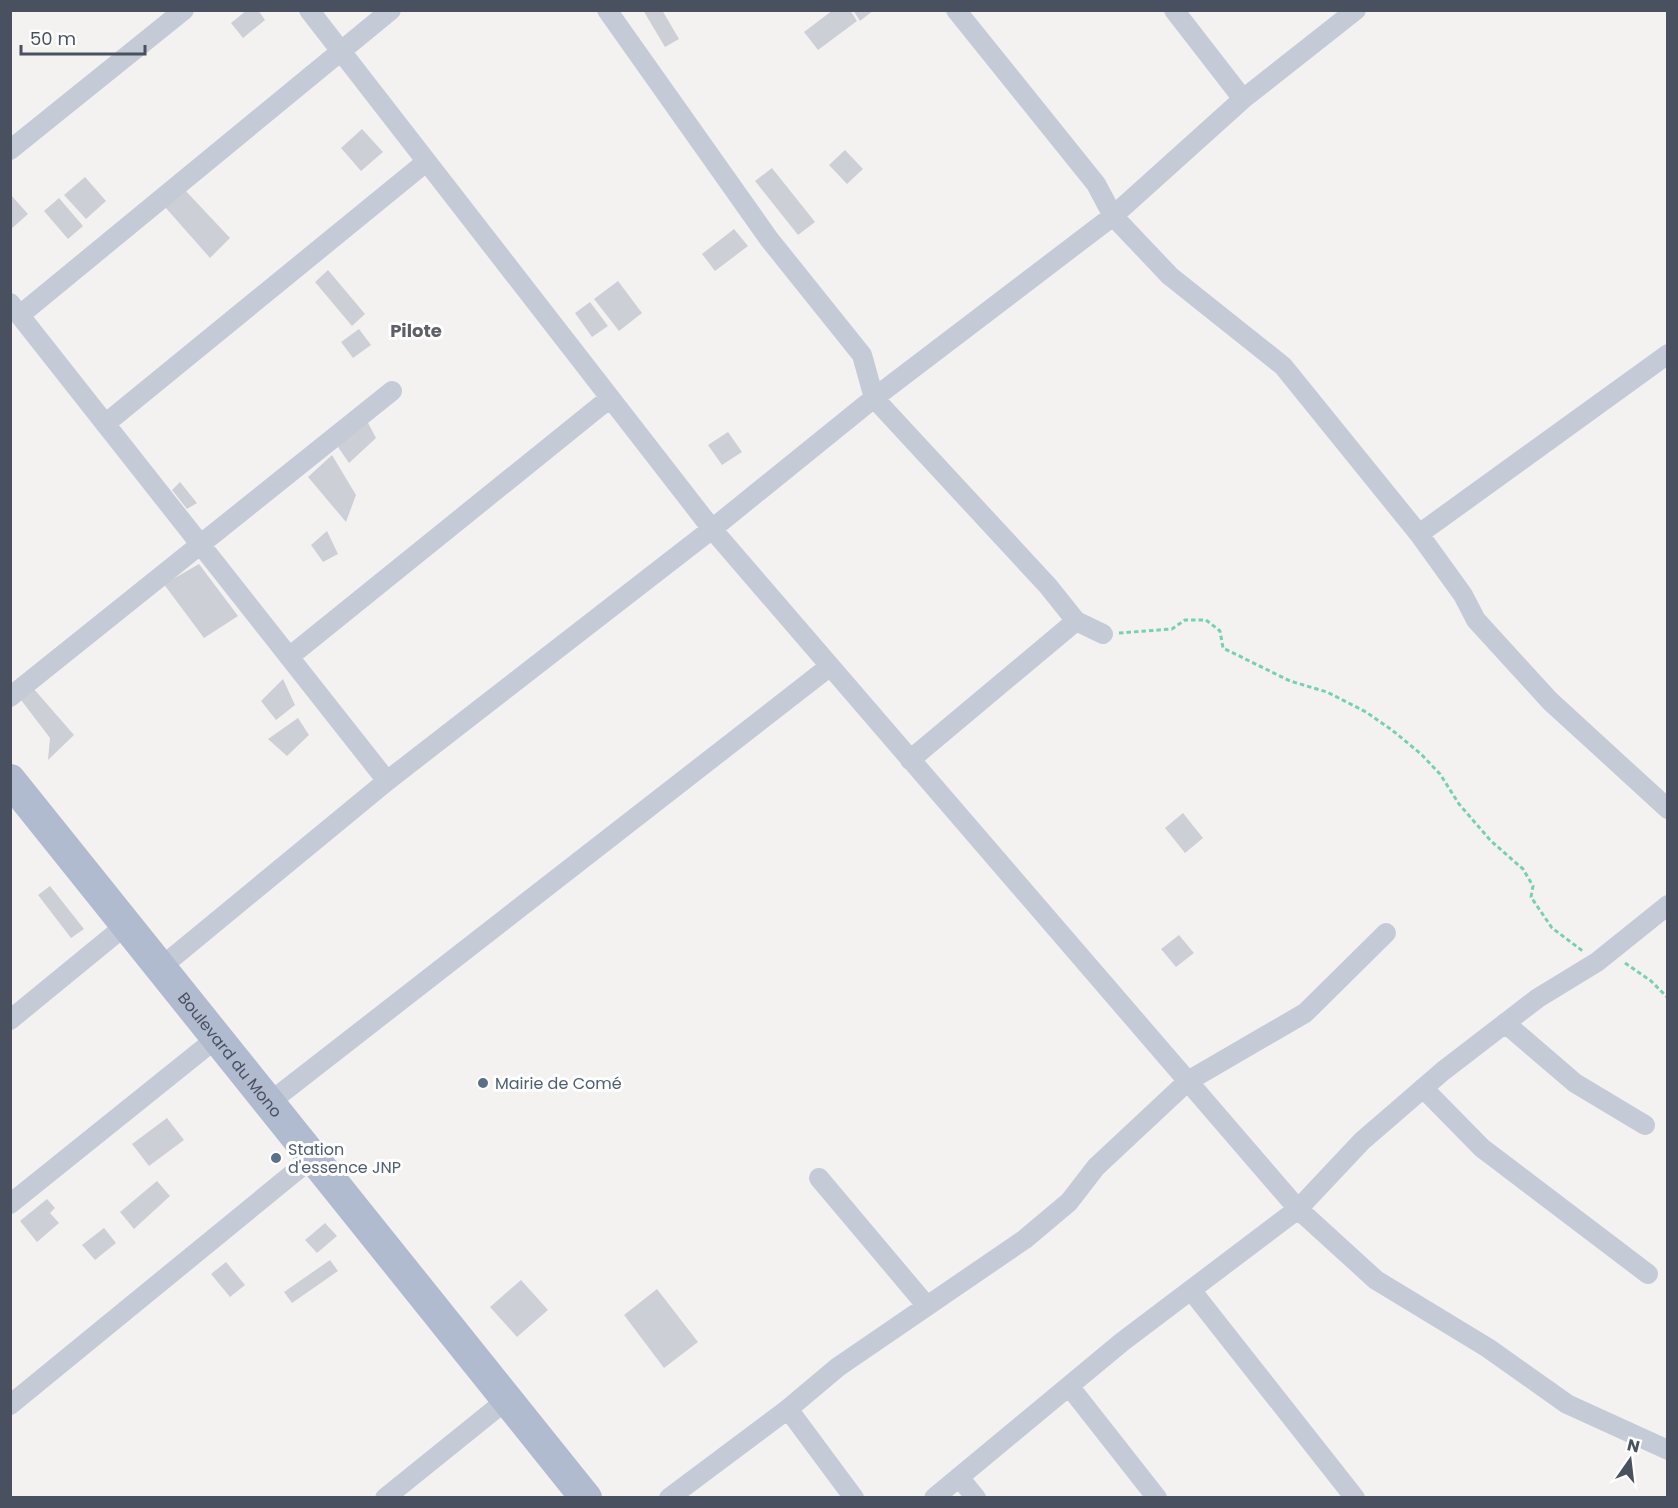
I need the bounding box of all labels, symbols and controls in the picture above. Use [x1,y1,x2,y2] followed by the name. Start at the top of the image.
[21,18,146,56] scale bar
[30,26,76,51] text: 50 m
[390,318,442,343] district label: Pilote
[173,987,288,1122] street label: Boulevard du Mono
[495,1072,622,1095] place label: Mairie de Comé
[476,1076,490,1090] marker: Mairie de Comé
[288,1138,401,1179] place label: Station d'essence JNP
[269,1151,283,1165] marker: Station d'essence JNP
[1600,1430,1660,1490] north arrow
[1625,1433,1642,1459] text: N

